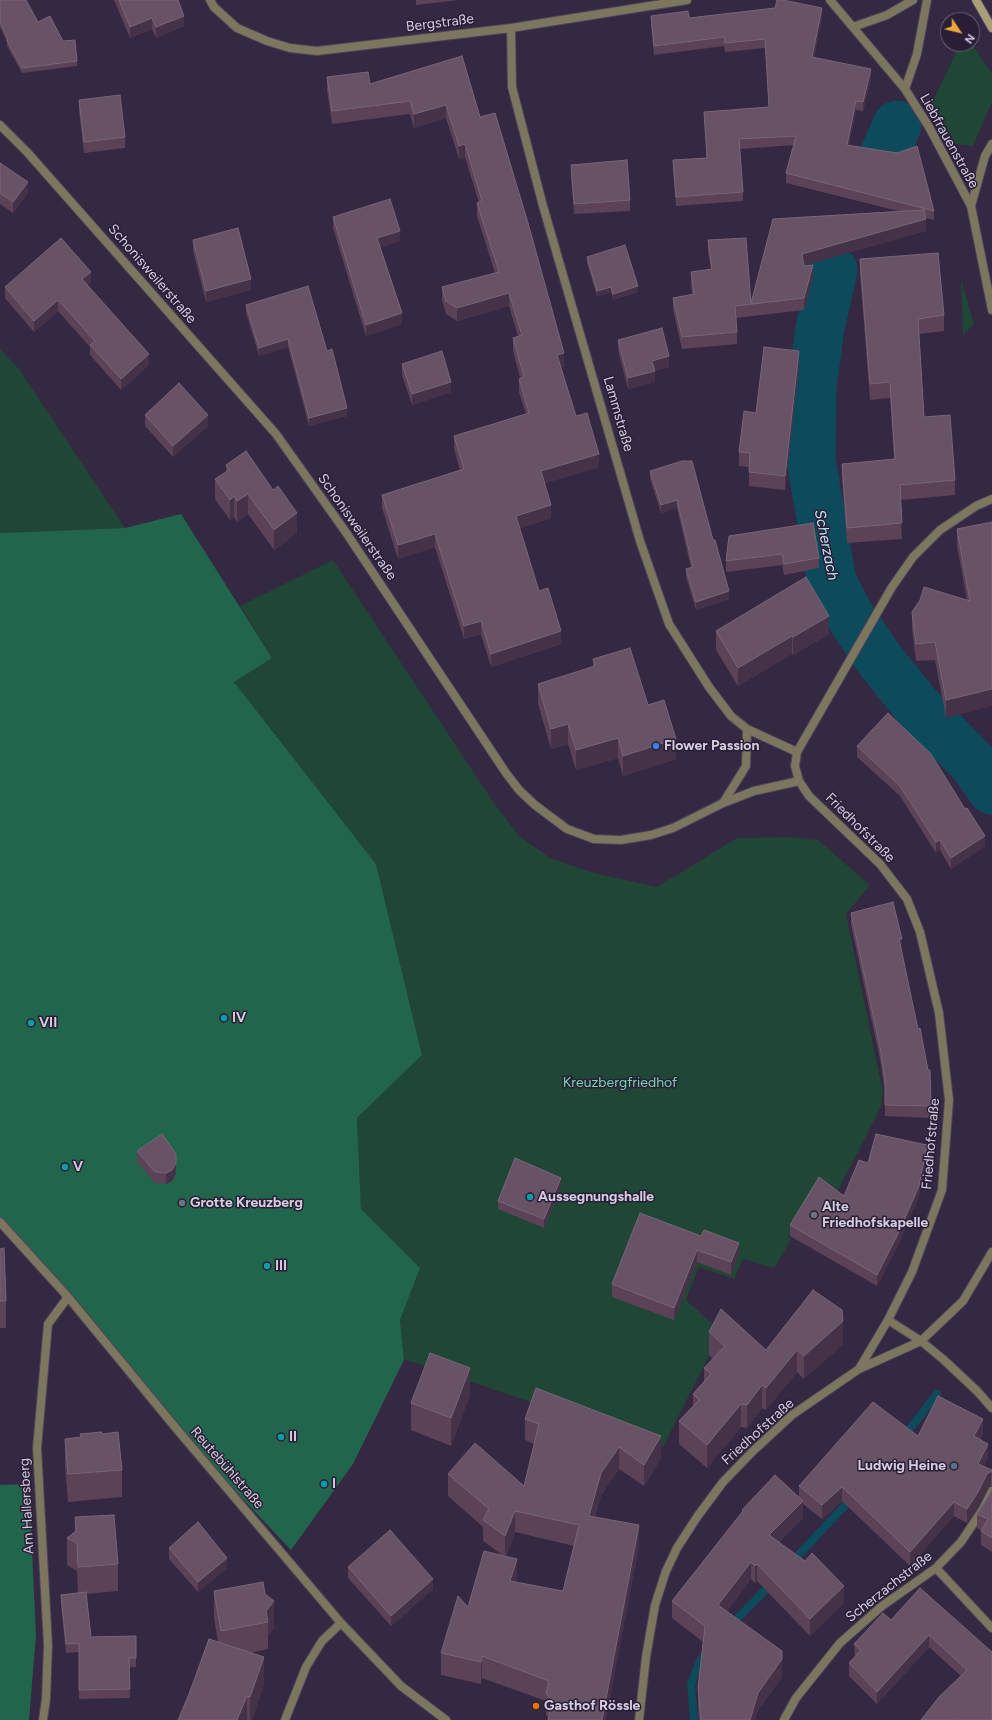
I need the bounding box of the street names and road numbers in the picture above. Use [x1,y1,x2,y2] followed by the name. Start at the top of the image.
[405,10,475,36] street label: Bergstraße
[916,91,982,191] street label: Liebfrauenstraße
[104,221,200,327] street label: Schonisweilerstraße
[599,374,637,454] street label: Lammstraße
[314,471,400,583] street label: Schonisweilerstraße
[822,790,898,866] street label: Friedhofstraße
[919,1098,943,1190] street label: Friedhofstraße
[718,1395,798,1469] street label: Friedhofstraße
[187,1424,267,1512] street label: Reutebühlstraße
[16,1457,38,1555] street label: Am Hallersberg
[842,1548,936,1626] street label: Scherzachstraße

